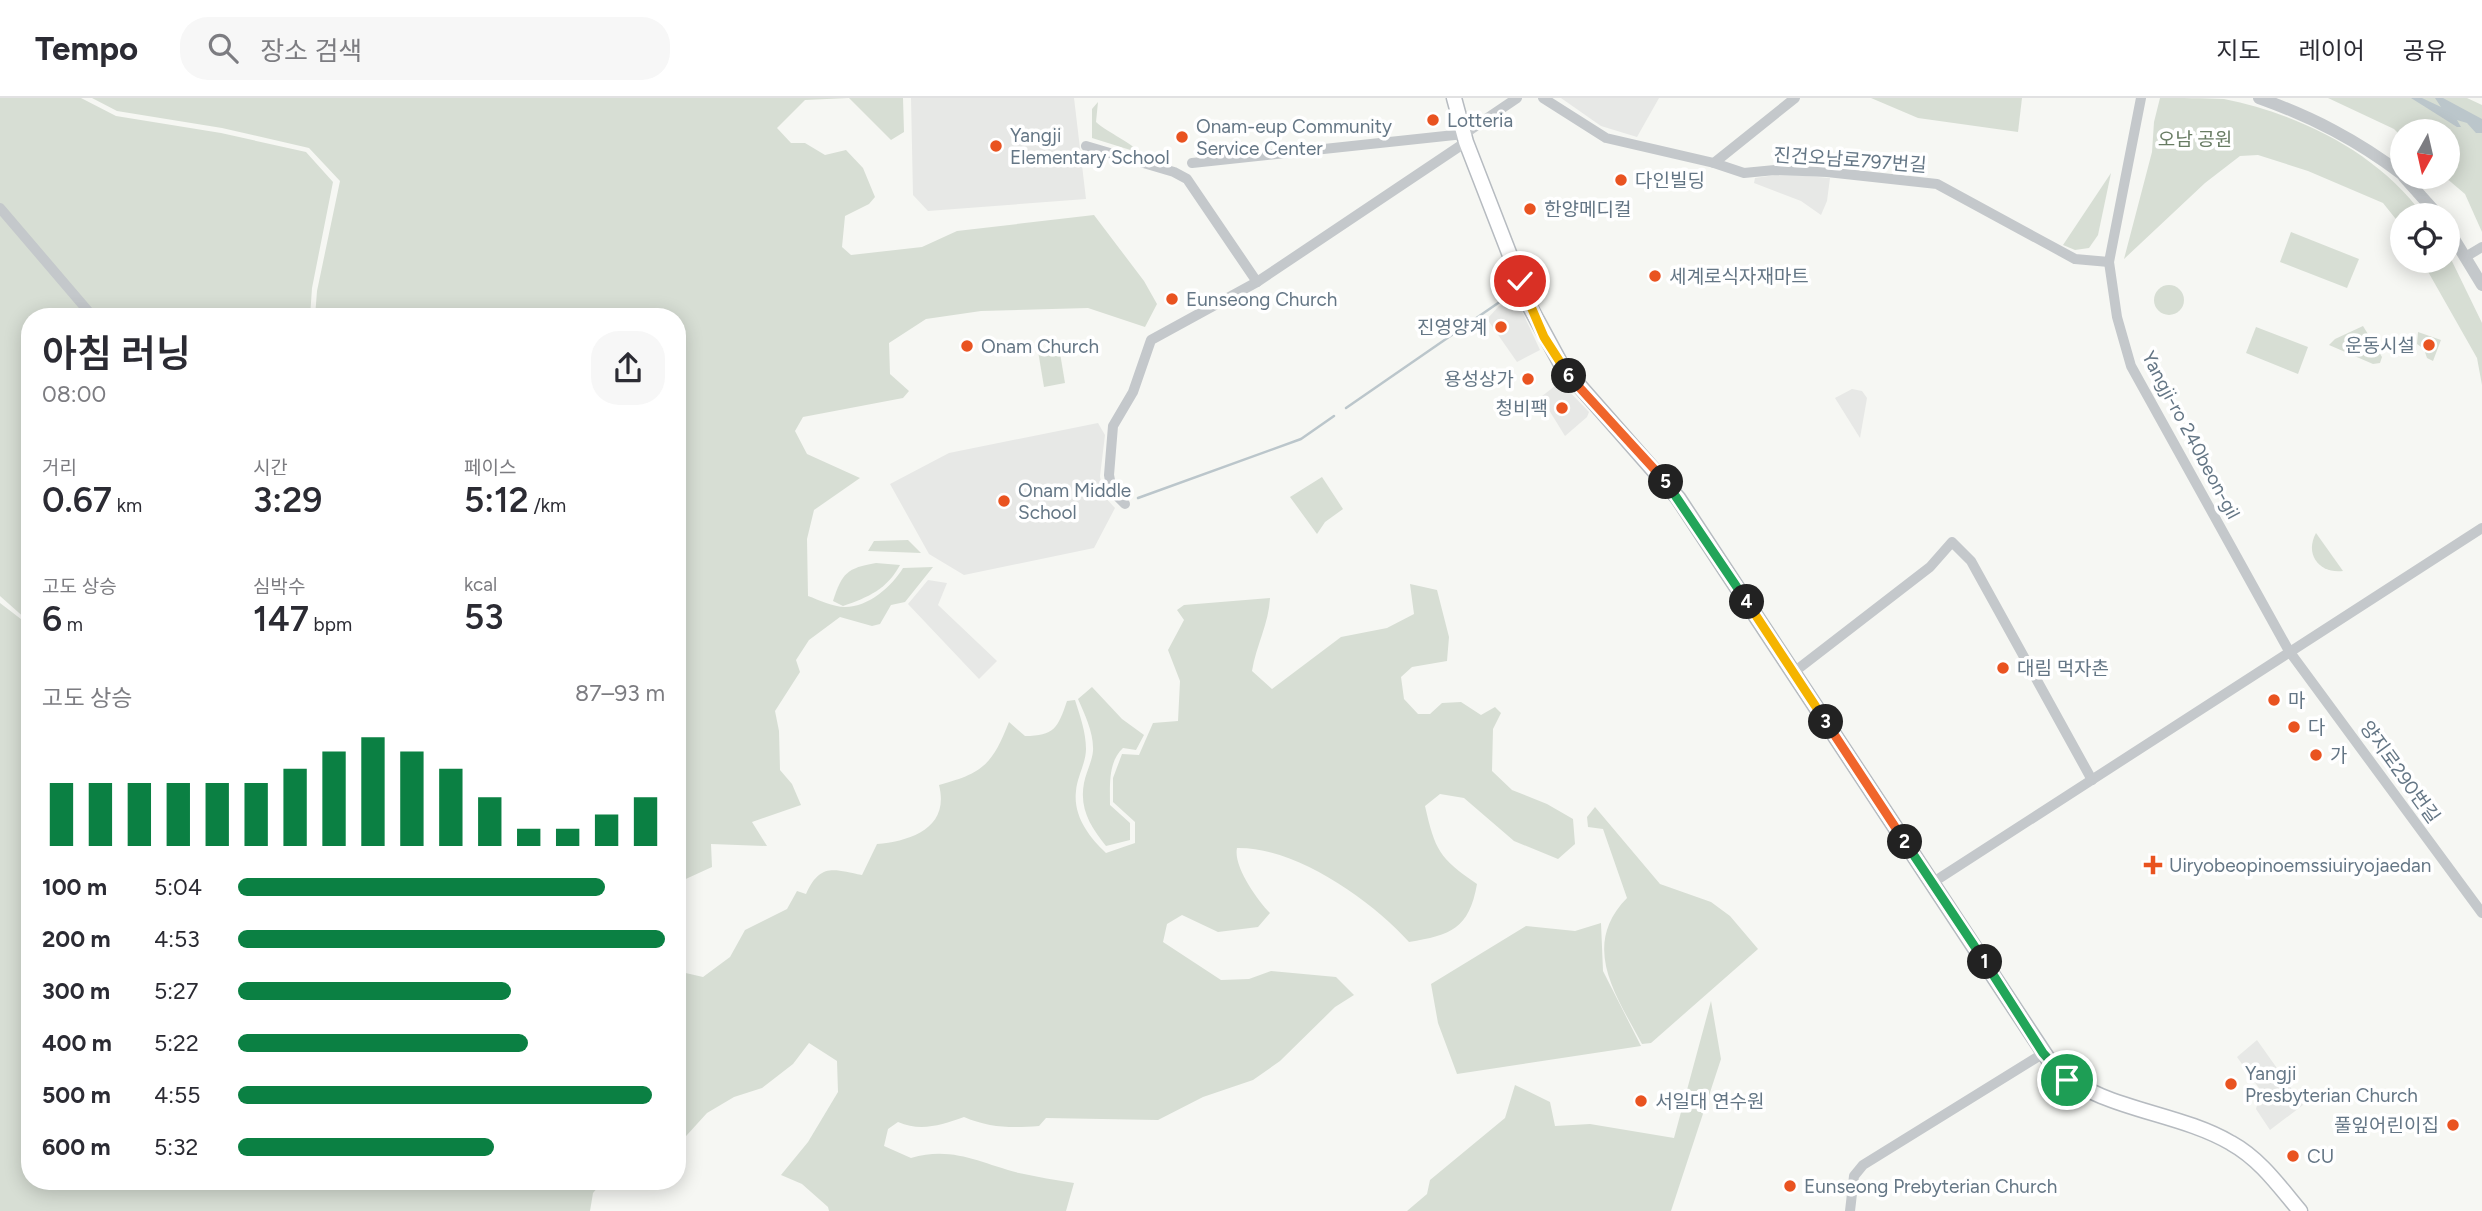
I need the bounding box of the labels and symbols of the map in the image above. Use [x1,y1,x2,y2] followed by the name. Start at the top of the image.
[1447,109,1513,132] place label: Lotteria
[1425,112,1441,128] marker: Lotteria
[1196,115,1392,160] place label: Onam-eup Community Service Center
[2390,119,2460,189] north arrow
[1010,124,1170,169] place label: Yangji Elementary School
[2158,128,2232,151] park label: 오남 공원
[1174,129,1190,145] marker: Onam-eup Community Service Center
[988,138,1004,154] marker: Yangji Elementary School
[1773,143,1927,177] street label: 진건오남로797번길
[1635,169,1705,192] place label: 다인빌딩
[1613,172,1629,188] marker: 다인빌딩
[1544,198,1631,221] place label: 한양메디컬
[1522,201,1538,217] marker: 한양메디컬
[1490,251,1550,311] pin
[1669,265,1809,288] place label: 세계로식자재마트
[1647,268,1663,284] marker: 세계로식자재마트
[1186,288,1337,311] place label: Eunseong Church
[1164,291,1180,307] marker: Eunseong Church
[1417,316,1487,339] place label: 진영양계
[1493,319,1509,335] marker: 진영양계
[2345,334,2415,357] place label: 운동시설
[981,335,1099,358] place label: Onam Church
[2421,337,2437,353] marker: 운동시설
[959,338,975,354] marker: Onam Church
[2137,347,2245,523] street label: Yangji-ro 240beon-gil
[1552,358,1586,394] pin: 6
[1444,368,1514,391] place label: 용성상가
[1520,371,1536,387] marker: 용성상가
[1496,397,1548,420] place label: 청비팩
[1554,400,1570,416] marker: 청비팩
[1648,464,1684,500] pin: 5
[1018,479,1131,524] place label: Onam Middle School
[996,493,1012,509] marker: Onam Middle School
[1730,584,1764,620] pin: 4
[2017,657,2109,680] place label: 대림 먹자촌
[1995,660,2011,676] marker: 대림 먹자촌
[2288,689,2305,712] place label: 마
[2266,692,2282,708] marker: 마
[1808,704,1843,740] pin: 3
[2308,716,2325,739] place label: 다
[2355,716,2445,828] street label: 양지로290번길
[2286,719,2302,735] marker: 다
[2330,744,2347,767] place label: 가
[2308,747,2324,763] marker: 가
[1888,824,1923,860] pin: 2
[2169,854,2431,877] place label: Uiryobeopinoemssiuiryojaedan
[2143,855,2163,875] marker: Uiryobeopinoemssiuiryojaedan
[1968,944,2002,980] pin: 1
[2037,1050,2097,1110] pin
[2245,1062,2418,1107] place label: Yangji Presbyterian Church
[2223,1076,2239,1092] marker: Yangji Presbyterian Church
[1655,1090,1765,1113] place label: 서일대 연수원
[1633,1093,1649,1109] marker: 서일대 연수원
[2334,1114,2439,1137] place label: 풀잎어린이집
[2445,1117,2461,1133] marker: 풀잎어린이집
[2307,1145,2334,1168] place label: CU
[2285,1148,2301,1164] marker: CU
[1804,1175,2057,1198] place label: Eunseong Prebyterian Church
[1782,1178,1798,1194] marker: Eunseong Prebyterian Church

